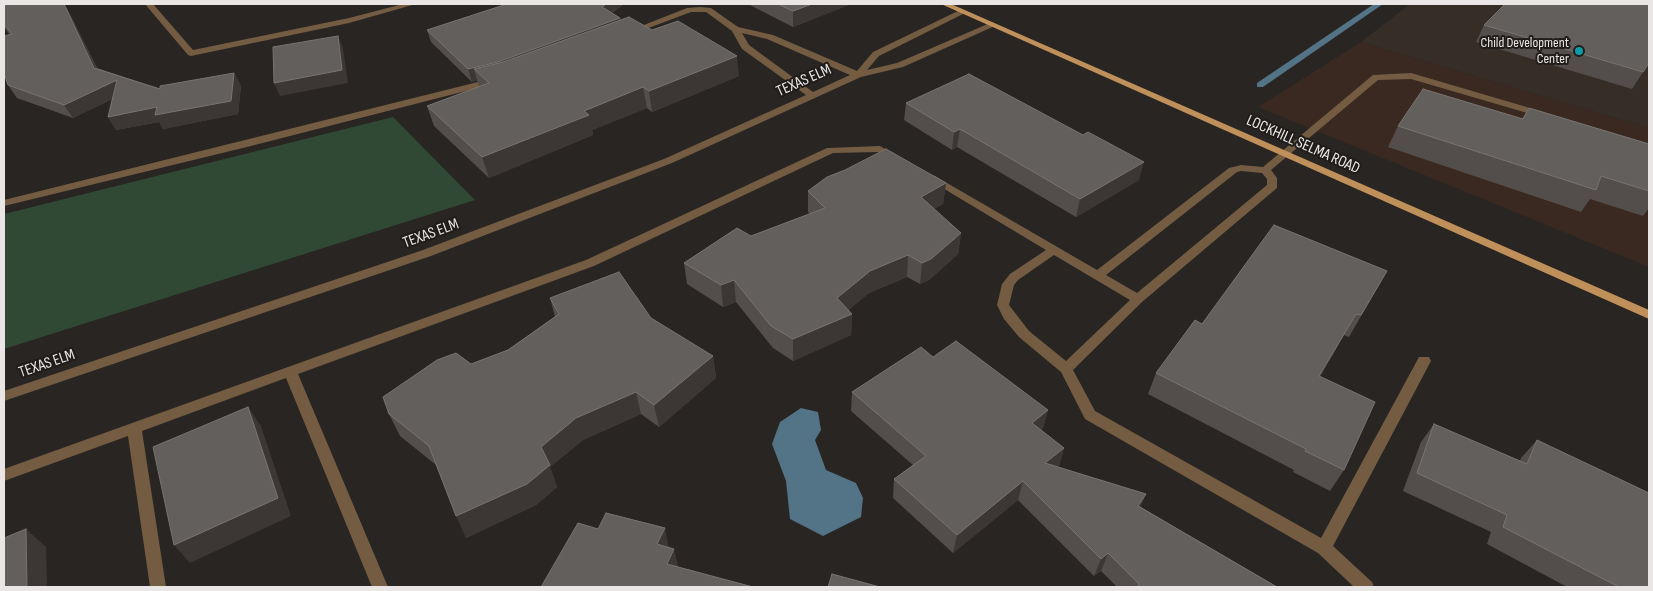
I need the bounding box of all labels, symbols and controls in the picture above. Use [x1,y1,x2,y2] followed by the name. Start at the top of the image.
[1480,35,1569,68] place label: Child Development Center
[1573,45,1585,57] marker: Child Development Center
[774,60,834,102] street label: TEXAS ELM
[1243,111,1363,179] street label: LOCKHILL SELMA ROAD
[400,215,462,253] street label: TEXAS ELM
[16,345,78,383] street label: TEXAS ELM

